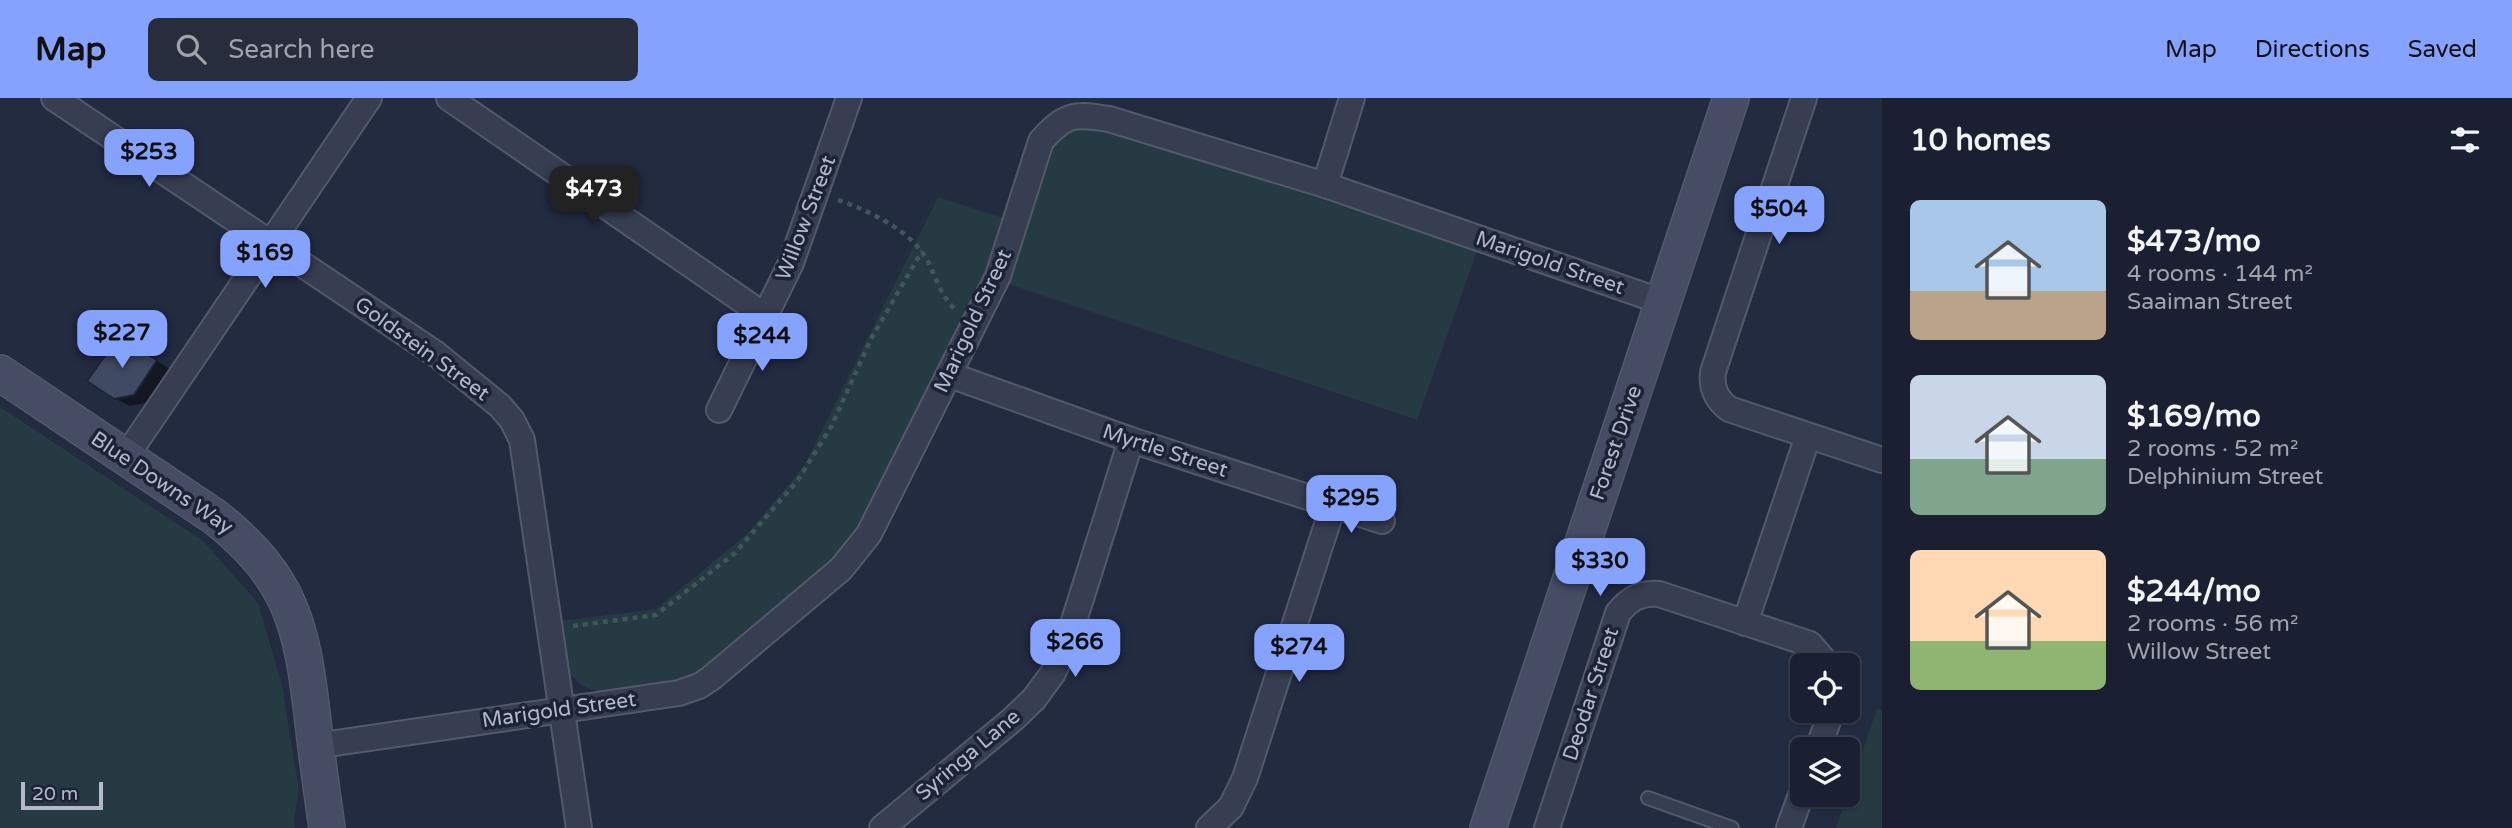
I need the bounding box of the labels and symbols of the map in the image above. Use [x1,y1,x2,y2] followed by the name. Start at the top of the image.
[108,130,190,189] pin: $253
[771,152,841,284] street label: Willow Street
[553,166,635,226] pin: $473
[1738,186,1820,246] pin: $504
[1472,226,1628,300] street label: Marigold Street
[224,230,306,290] pin: $169
[929,245,1017,397] street label: Marigold Street
[350,292,494,406] street label: Goldstein Street
[81,310,163,370] pin: $227
[721,314,803,373] pin: $244
[1585,382,1647,504] street label: Forest Drive
[1099,419,1231,483] street label: Myrtle Street
[86,426,238,540] street label: Blue Downs Way
[1310,476,1392,535] pin: $295
[1559,538,1641,598] pin: $330
[1034,620,1116,679] pin: $266
[1258,624,1340,684] pin: $274
[1558,624,1624,764] street label: Deodar Street
[480,687,638,733] street label: Marigold Street
[911,704,1025,806] street label: Syringa Lane
[21,779,103,811] scale bar

